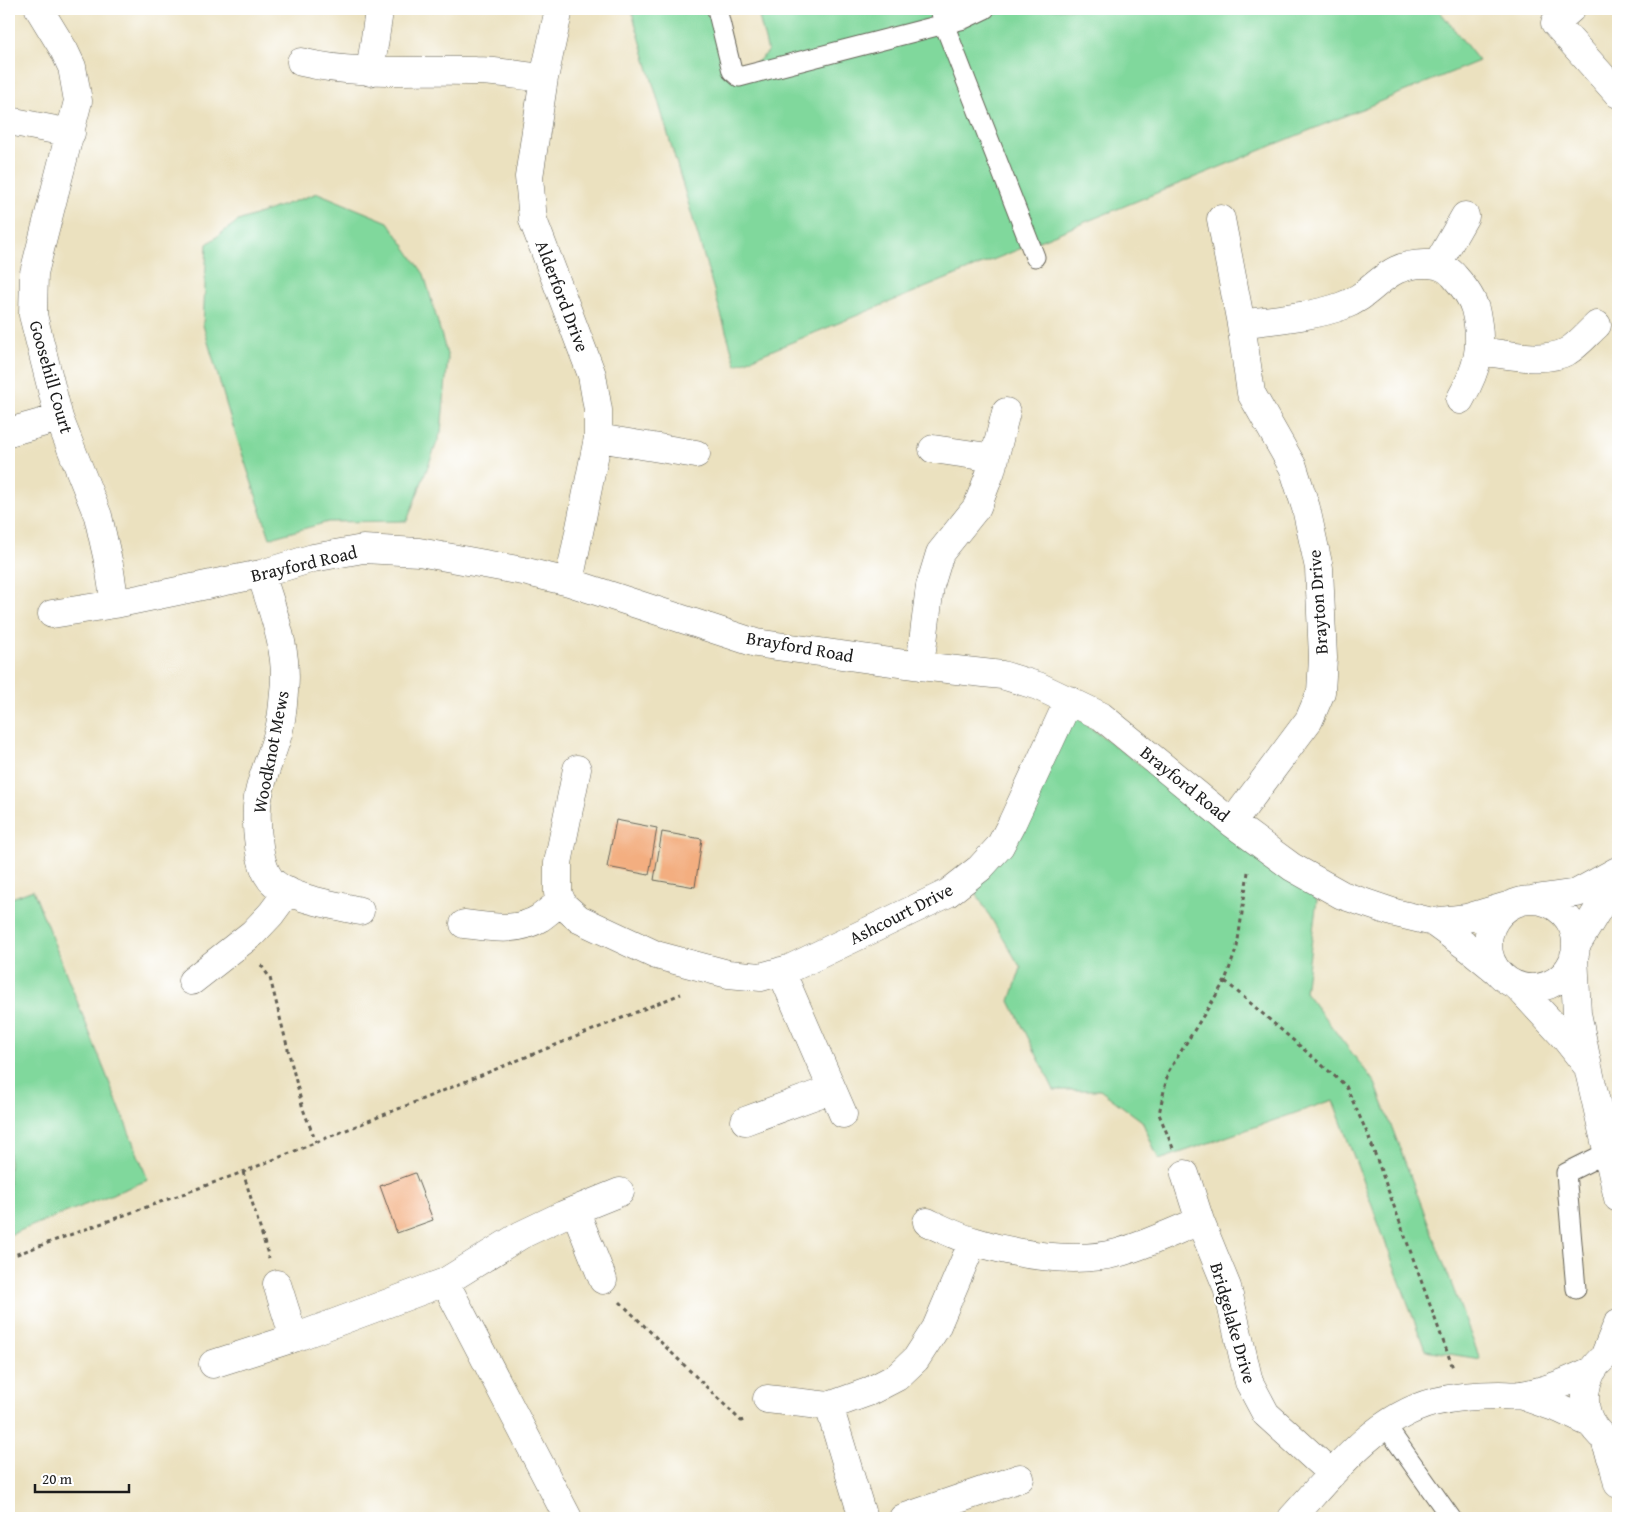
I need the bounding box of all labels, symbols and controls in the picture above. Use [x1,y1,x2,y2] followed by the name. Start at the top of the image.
[529,236,596,356] street label: Alderford Drive
[22,317,81,437] street label: Goosehill Court
[248,538,360,589] street label: Brayford Road
[1300,549,1335,655] street label: Brayton Drive
[744,624,856,669] street label: Brayford Road
[245,688,296,816] street label: Woodknot Mews
[1135,739,1236,828] street label: Brayford Road
[844,876,957,951] street label: Ashcourt Drive
[1203,1259,1264,1387] street label: Bridgelake Drive
[35,1462,129,1494] scale bar
[42,1468,73,1489] text: 20 m

